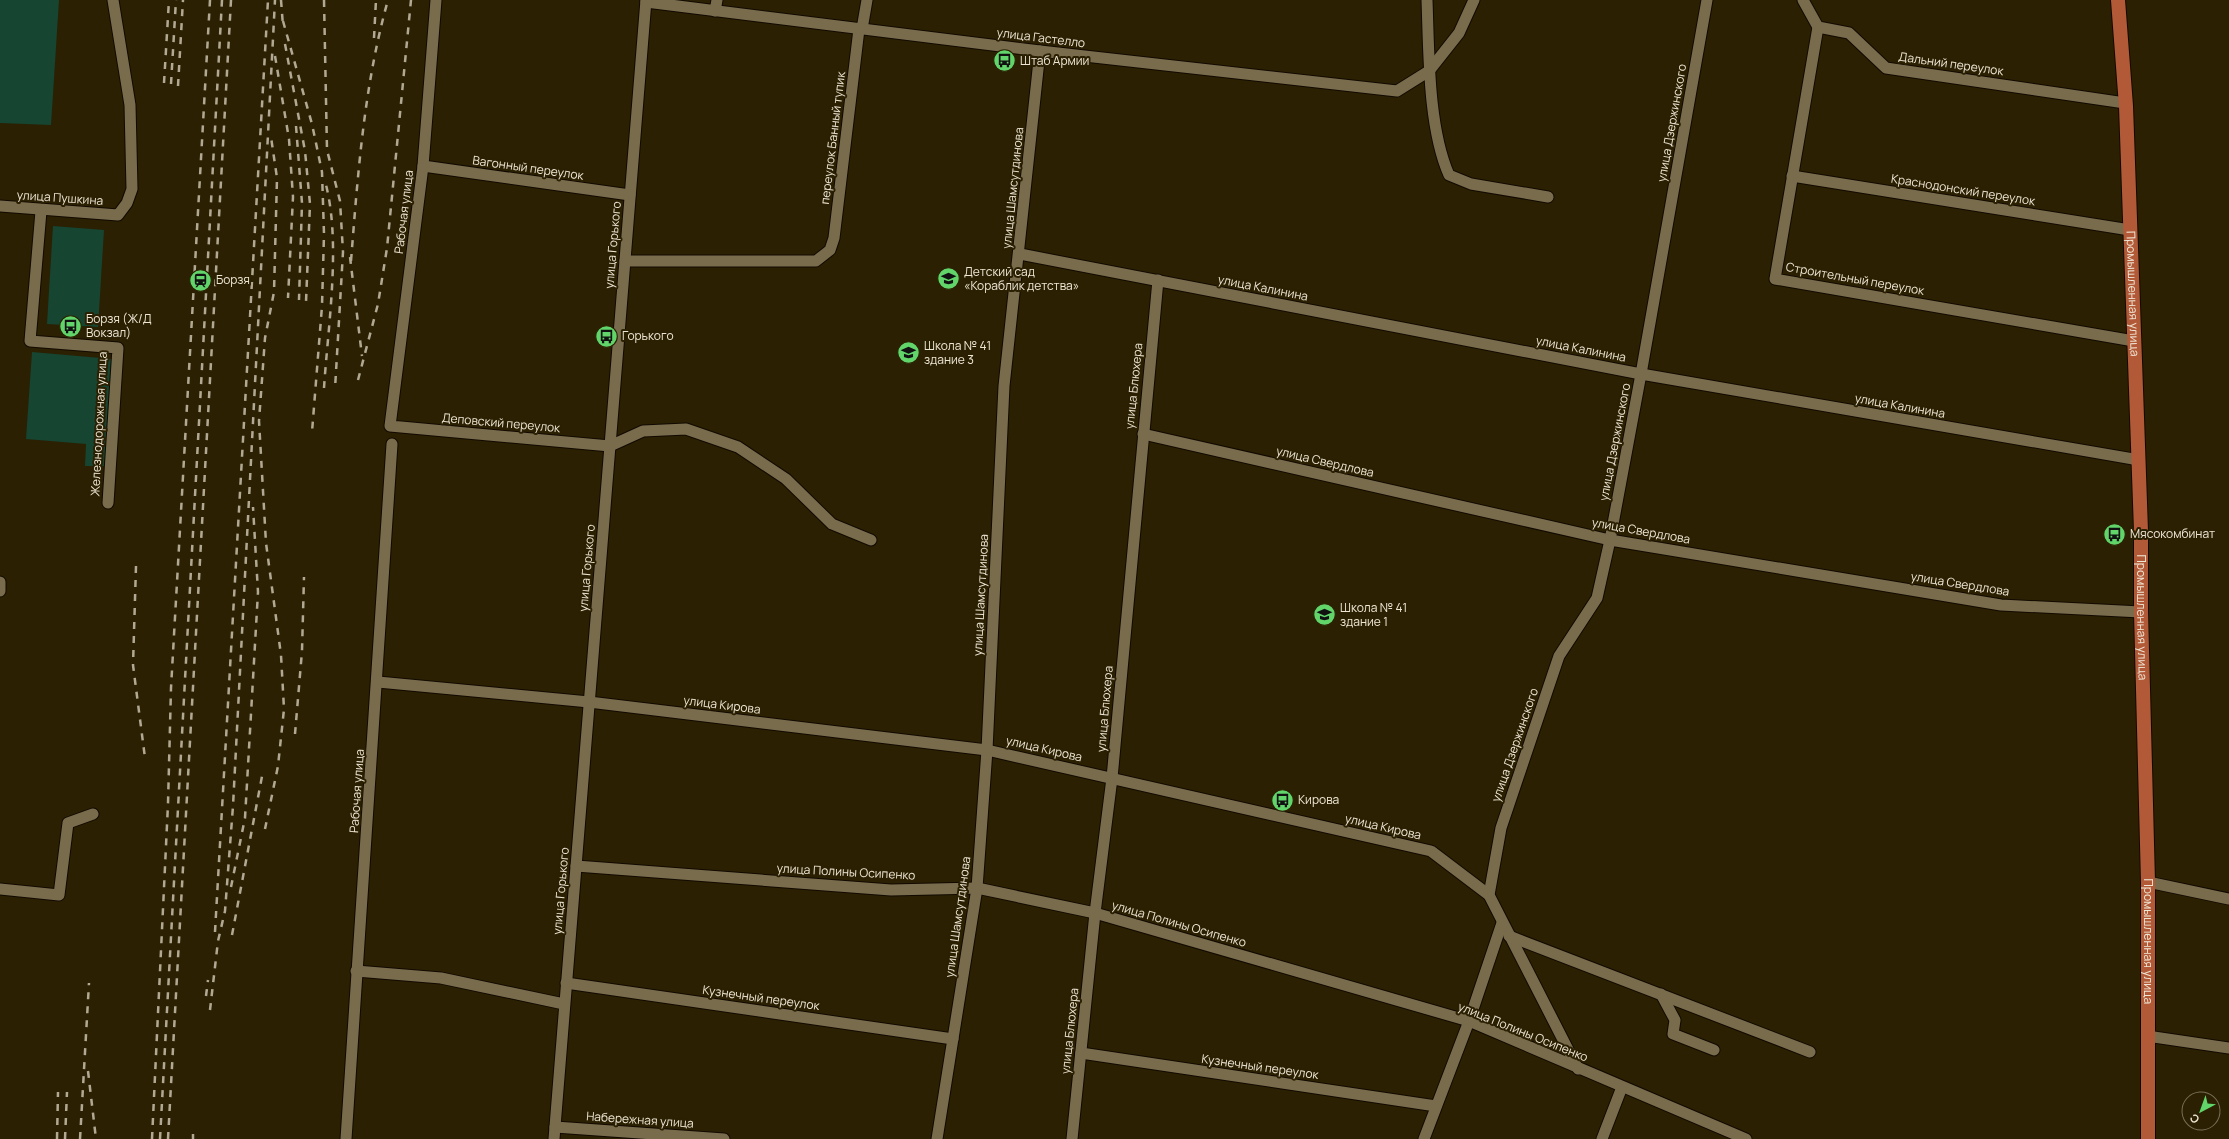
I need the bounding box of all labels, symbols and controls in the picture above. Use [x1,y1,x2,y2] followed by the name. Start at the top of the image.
[996,24,1086,51] street label: улица Гастелло
[992,48,1018,74] bus stop icon: Штаб Армии
[1898,48,2006,79] street label: Дальний переулок
[1020,52,1089,69] place label: Штаб Армии
[1653,63,1690,183] street label: улица Дзержинского
[816,70,849,205] street label: переулок Банный тупик
[998,126,1027,250] street label: улица Шамсутдинова
[471,151,586,184] street label: Вагонный переулок
[390,169,417,255] street label: Рабочая улица
[1890,170,2037,209] street label: Краснодонский переулок
[16,186,104,209] street label: улица Пушкина
[600,200,625,289] street label: улица Горького
[2122,230,2144,357] street label: Промышленная улица
[1785,258,1927,299] street label: Строительный переулок
[964,263,1079,294] place label: Детский сад «Кораблик детства»
[936,266,962,292] school or university icon: Детский сад «Кораблик детства»
[187,267,213,293] station icon: Борзя
[1217,270,1310,305] street label: улица Калинина
[216,271,250,288] place label: Борзя
[86,310,152,341] place label: Борзя (Ж/Д Вокзал)
[57,313,83,339] bus stop icon: Борзя (Ж/Д Вокзал)
[593,323,619,349] bus stop icon: Горького
[622,327,674,344] place label: Горького
[1535,331,1628,366] street label: улица Калинина
[924,337,991,368] place label: Школа № 41 здание 3
[895,340,921,366] school or university icon: Школа № 41 здание 3
[1121,342,1146,430] street label: улица Блюхера
[86,351,111,497] street label: Железнодорожная улица
[1595,382,1634,502] street label: улица Дзержинского
[1854,389,1947,422] street label: улица Калинина
[441,409,562,436] street label: Деповский переулок
[1275,442,1376,481] street label: улица Свердлова
[1591,513,1692,548] street label: улица Свердлова
[2102,521,2128,547] bus stop icon: Мясокомбинат
[574,523,599,612] street label: улица Горького
[2130,525,2215,542] place label: Мясокомбинат
[969,534,992,656] street label: улица Шамсутдинова
[2133,555,2152,680] street label: Промышленная улица
[1910,567,2011,600] street label: улица Свердлова
[1340,599,1407,630] place label: Школа № 41 здание 1
[1312,602,1338,628] school or university icon: Школа № 41 здание 1
[1092,665,1117,753] street label: улица Блюхера
[1487,686,1542,804] street label: улица Дзержинского
[683,691,762,718] street label: улица Кирова
[1004,732,1084,766] street label: улица Кирова
[345,748,368,834] street label: Рабочая улица
[1270,787,1296,813] bus stop icon: Кирова
[1298,791,1339,808] place label: Кирова
[1343,810,1423,844] street label: улица Кирова
[548,846,573,935] street label: улица Горького
[941,855,974,979] street label: улица Шамсутдинова
[776,859,916,884] street label: улица Полины Осипенко
[2140,878,2157,1004] street label: Промышленная улица
[1110,896,1248,951] street label: улица Полины Осипенко
[702,981,822,1014] street label: Кузнечный переулок
[1057,987,1082,1075] street label: улица Блюхера
[1456,998,1591,1065] street label: улица Полины Осипенко
[1201,1050,1321,1083] street label: Кузнечный переулок
[2181,1091,2221,1131] north arrow
[586,1107,694,1132] street label: Набережная улица
[2186,1111,2202,1127] text: С

